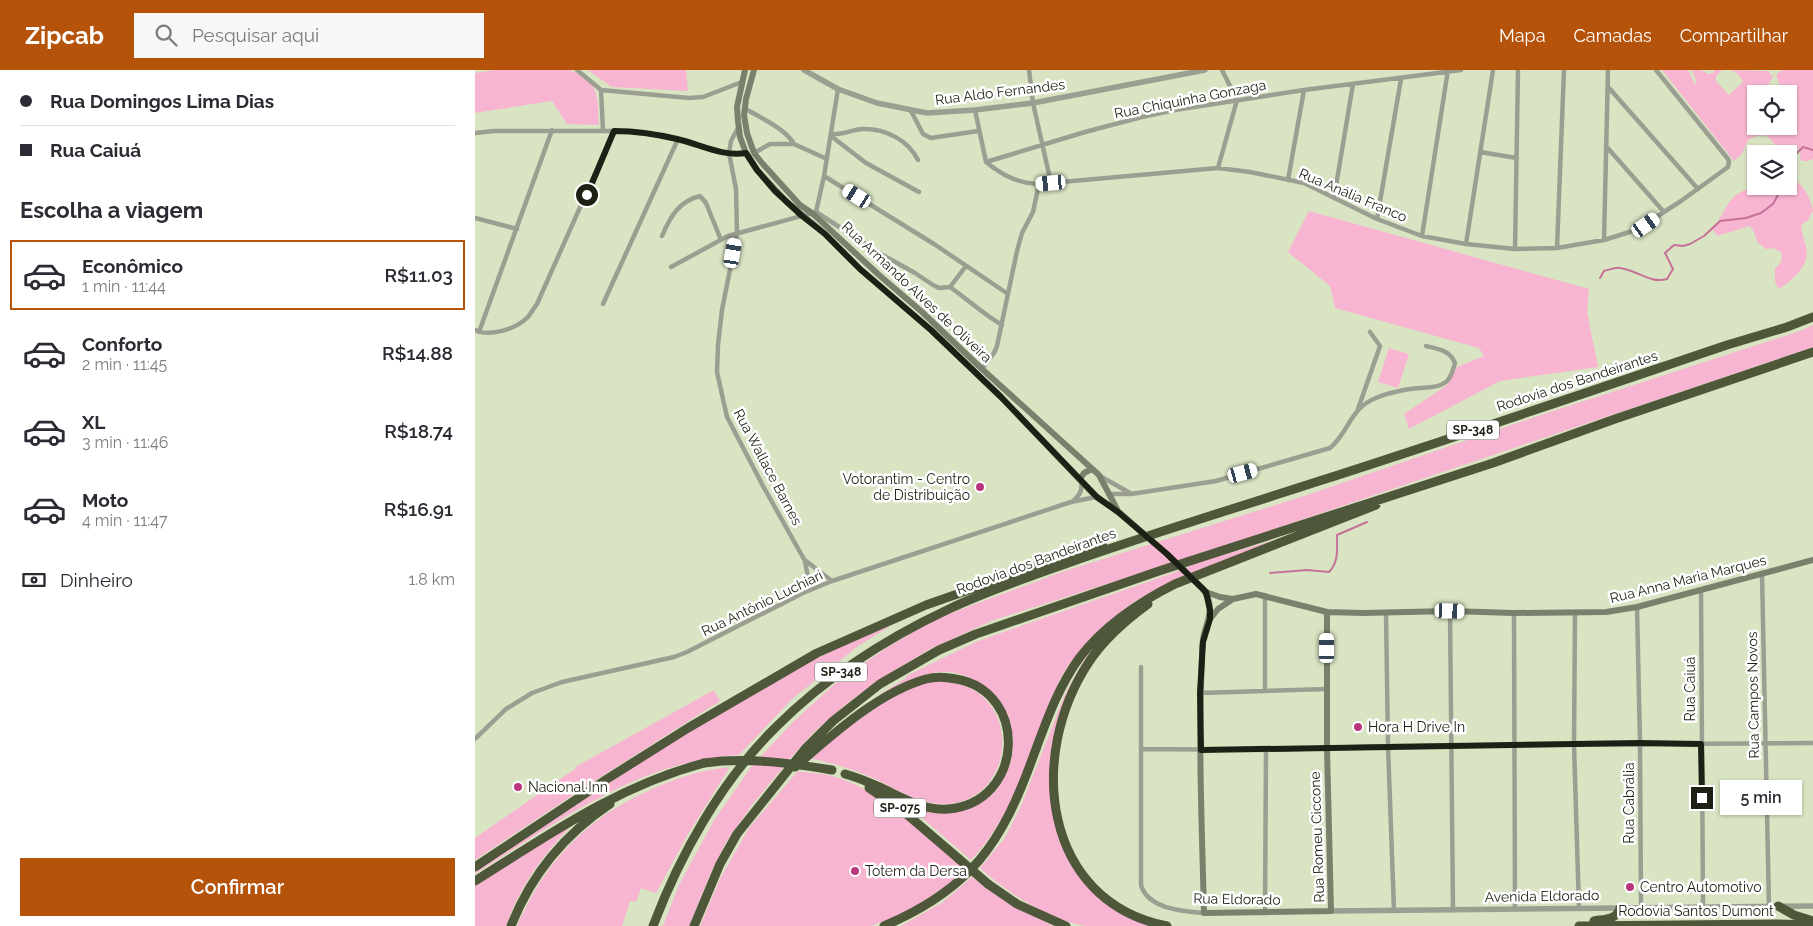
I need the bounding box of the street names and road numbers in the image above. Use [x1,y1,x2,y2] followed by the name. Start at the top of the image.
[934,76,1066,108] street label: Rua Aldo Fernandes
[1113,76,1267,122] street label: Rua Chiquinha Gonzaga
[1297,165,1409,225] street label: Rua Anália Franco
[839,218,995,366] street label: Rua Armando Alves de Oliveira
[1494,347,1660,415] street label: Rodovia dos Bandeirantes
[731,406,806,528] street label: Rua Wallace Barnes
[1447,420,1499,440] road number: SP-348
[954,525,1118,597] street label: Rodovia dos Bandeirantes
[1608,552,1768,606] street label: Rua Anna Maria Marques
[699,567,825,639] street label: Rua Antônio Luchiari
[1744,631,1762,759] street label: Rua Campos Novos
[1682,657,1698,721] street label: Rua Caiuá
[815,662,867,682] road number: SP-348
[1621,762,1637,844] street label: Rua Cabrália
[1307,771,1327,903] street label: Rua Romeu Ciccone
[874,798,926,818] road number: SP-075
[1485,887,1599,905] street label: Avenida Eldorado
[1193,890,1281,908] street label: Rua Eldorado
[1618,903,1774,919] street label: Rodovia Santos Dumont

